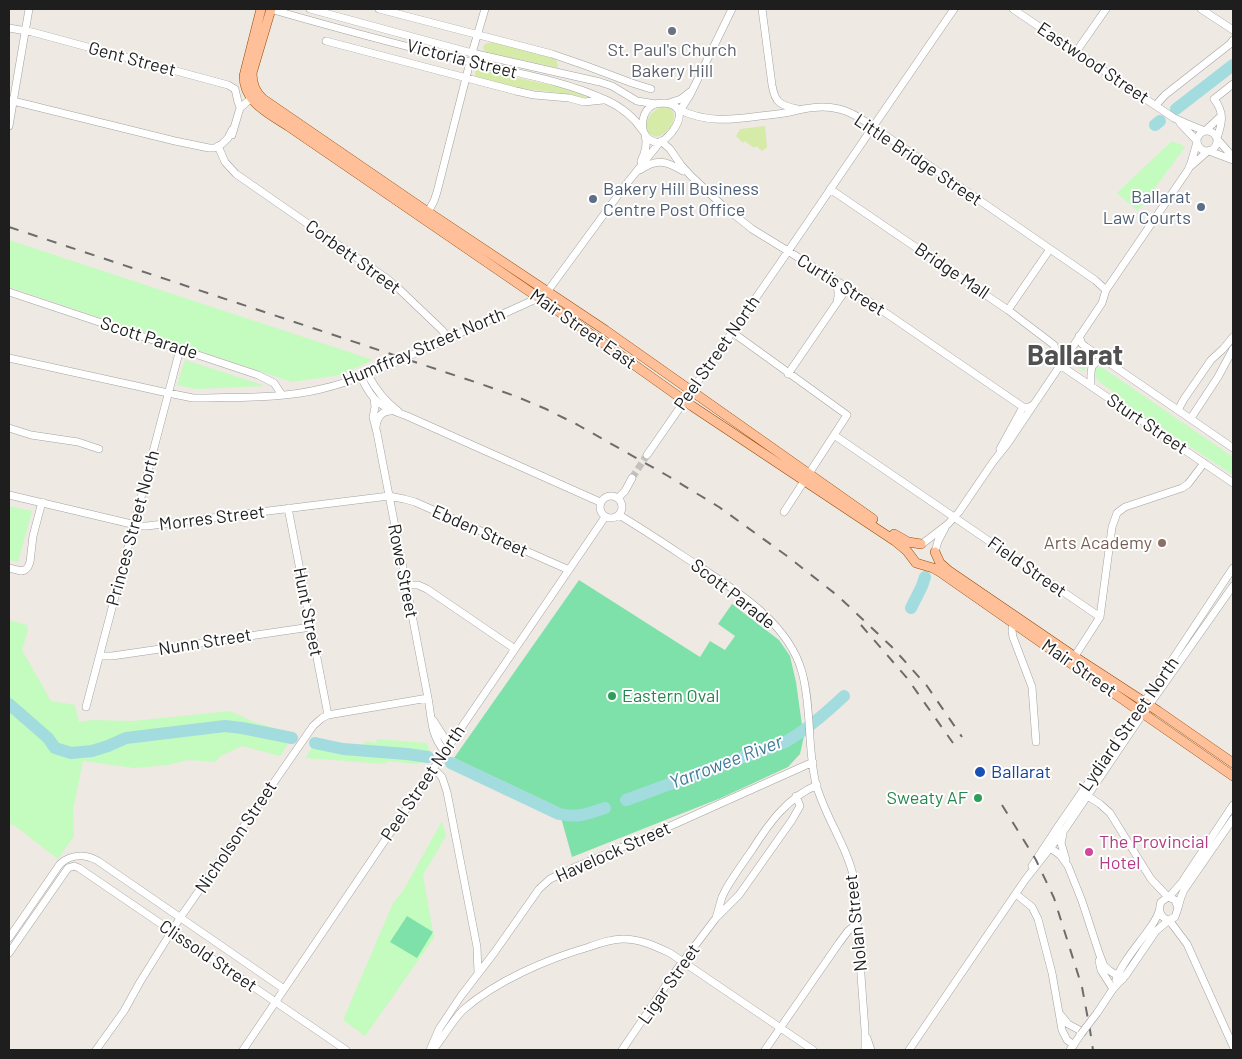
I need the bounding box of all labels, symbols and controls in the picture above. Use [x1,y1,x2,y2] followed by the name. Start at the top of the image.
[1033,18,1153,108] street label: Eastwood Street
[666,25,678,37] marker: St. Paul's Church Bakery Hill
[404,35,520,83] street label: Victoria Street
[86,37,178,81] street label: Gent Street
[607,39,737,82] place label: St. Paul's Church Bakery Hill
[850,109,986,211] street label: Little Bridge Street
[603,178,759,220] place label: Bakery Hill Business Centre Post Office
[1103,186,1191,228] place label: Ballarat Law Courts
[587,193,599,205] marker: Bakery Hill Business Centre Post Office
[1195,201,1207,213] marker: Ballarat Law Courts
[301,215,405,299] street label: Corbett Street
[911,238,993,304] street label: Bridge Mall
[793,249,889,321] street label: Curtis Street
[526,284,640,374] street label: Mair Street East
[669,291,765,415] street label: Peel Street North
[340,303,508,391] street label: Humffray Street North
[98,312,200,364] street label: Scott Parade
[1027,339,1123,373] district label: Ballarat
[1102,389,1192,459] street label: Sturt Street
[102,448,164,608] street label: Princes Street North
[429,500,531,562] street label: Ebden Street
[158,501,266,535] street label: Morres Street
[383,522,423,620] street label: Rowe Street
[983,532,1071,602] street label: Field Street
[1044,532,1152,554] place label: Arts Academy
[1156,537,1168,549] marker: Arts Academy
[686,554,780,634] street label: Scott Parade
[289,566,327,658] street label: Hunt Street
[157,624,253,660] street label: Nunn Street
[1038,635,1120,701] street label: Mair Street
[1074,653,1184,795] street label: Lydiard Street North
[622,685,719,707] place label: Eastern Oval
[606,690,618,702] marker: Eastern Oval
[376,721,470,845] street label: Peel Street North
[666,730,786,794] water label: Yarrowee River
[991,761,1051,783] place label: Ballarat
[973,765,987,779] marker: Ballarat
[191,777,281,897] street label: Nicholson Street
[887,787,968,809] place label: Sweaty AF
[972,792,984,804] marker: Sweaty AF
[552,817,674,887] street label: Havelock Street
[1099,831,1209,874] place label: The Provincial Hotel
[1083,846,1095,858] marker: The Provincial Hotel
[840,873,872,973] street label: Nolan Street
[155,915,261,997] street label: Clissold Street
[634,940,704,1028] street label: Ligar Street

